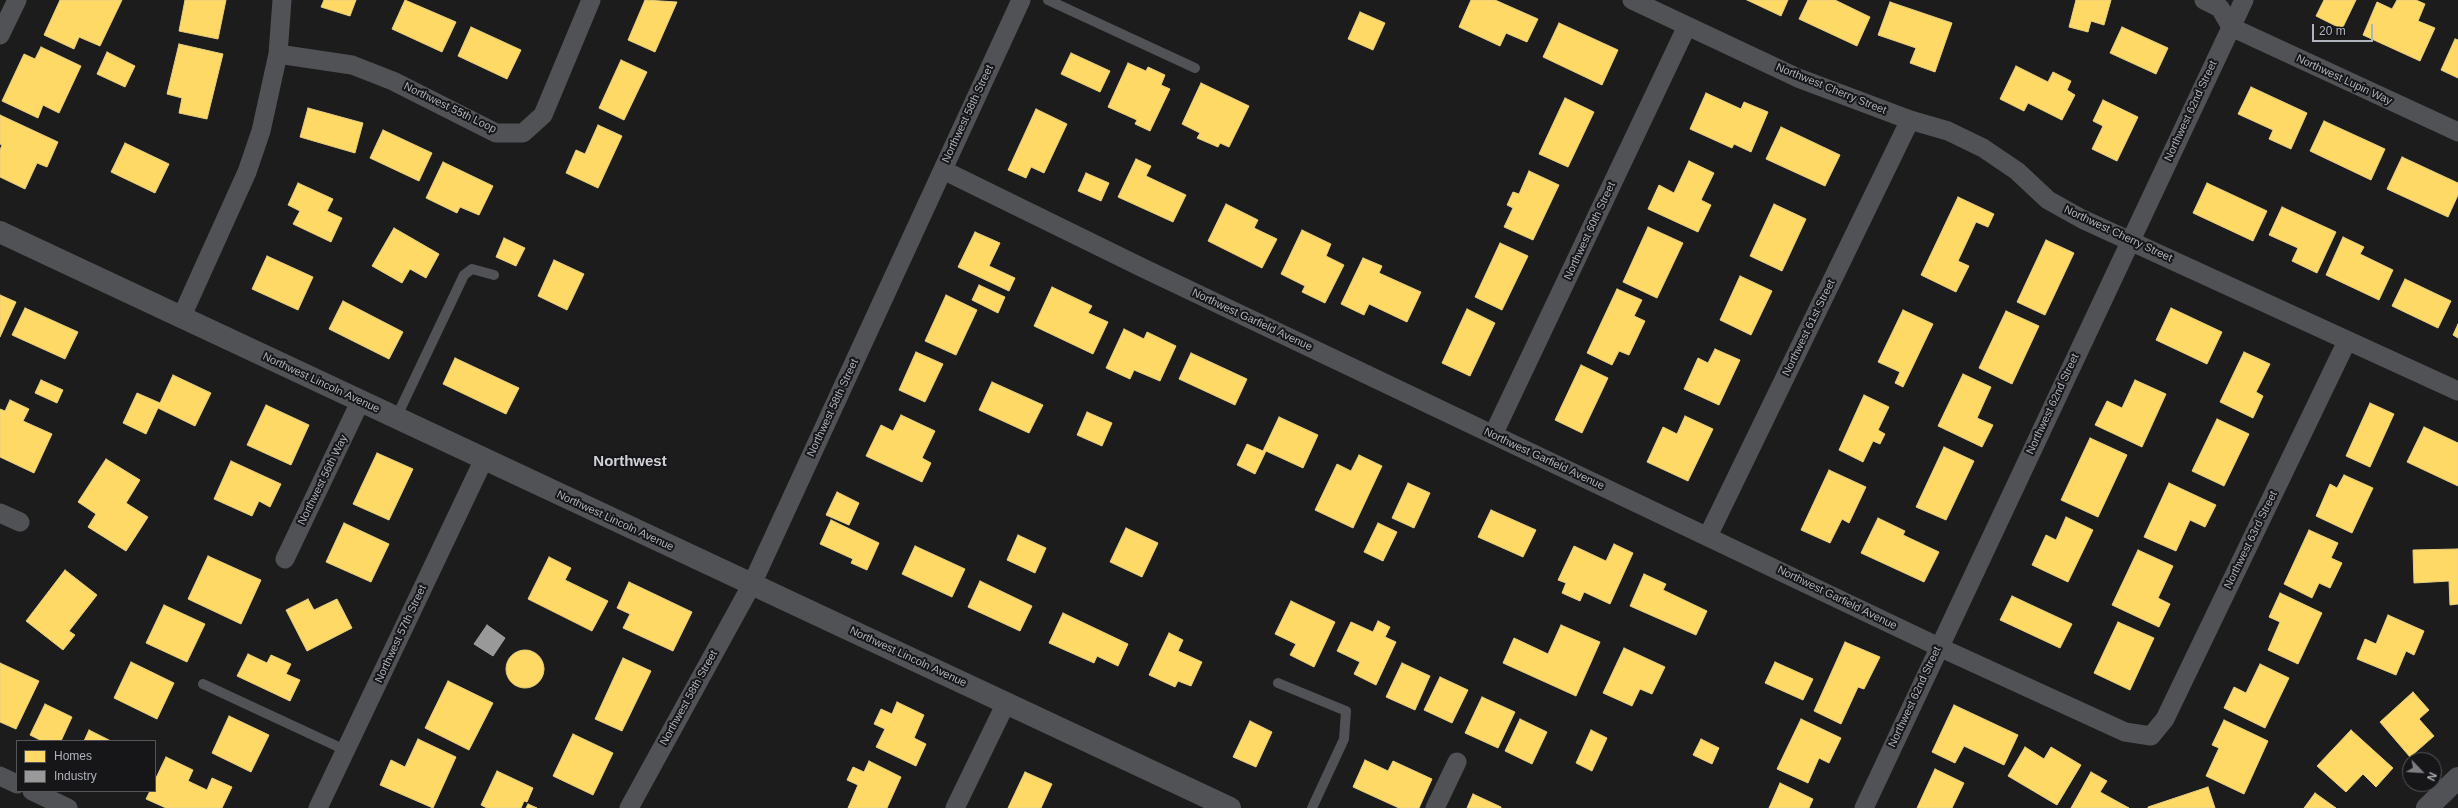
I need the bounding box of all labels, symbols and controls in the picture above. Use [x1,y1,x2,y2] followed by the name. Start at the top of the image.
[2314,16,2375,42] scale bar
[2319,24,2346,38] text: 20 m
[2294,52,2394,108] street label: Northwest Lupin Way
[2162,59,2220,163] street label: Northwest 62nd Street
[1774,61,1888,117] street label: Northwest Cherry Street
[940,63,996,165] street label: Northwest 58th Street
[401,80,499,136] street label: Northwest 55th Loop
[1562,180,1618,282] street label: Northwest 60th Street
[2062,203,2174,265] street label: Northwest Cherry Street
[1780,278,1838,378] street label: Northwest 61st Street
[1190,286,1314,354] street label: Northwest Garfield Avenue
[260,350,382,416] street label: Northwest Lincoln Avenue
[2024,352,2082,456] street label: Northwest 62nd Street
[805,357,861,459] street label: Northwest 58th Street
[1482,425,1606,493] street label: Northwest Garfield Avenue
[295,433,351,527] street label: Northwest 56th Way
[593,453,667,471] district label: Northwest
[554,488,676,554] street label: Northwest Lincoln Avenue
[2222,489,2280,591] street label: Northwest 63rd Street
[1775,563,1899,633] street label: Northwest Garfield Avenue
[373,583,429,685] street label: Northwest 57th Street
[847,624,969,690] street label: Northwest Lincoln Avenue
[1886,645,1944,749] street label: Northwest 62nd Street
[657,648,721,748] street label: Northwest 58th Street
[16,740,156,792] legend
[54,749,92,763] text: Homes
[2402,752,2442,792] north arrow
[54,769,97,783] text: Industry
[2425,771,2439,783] text: N

